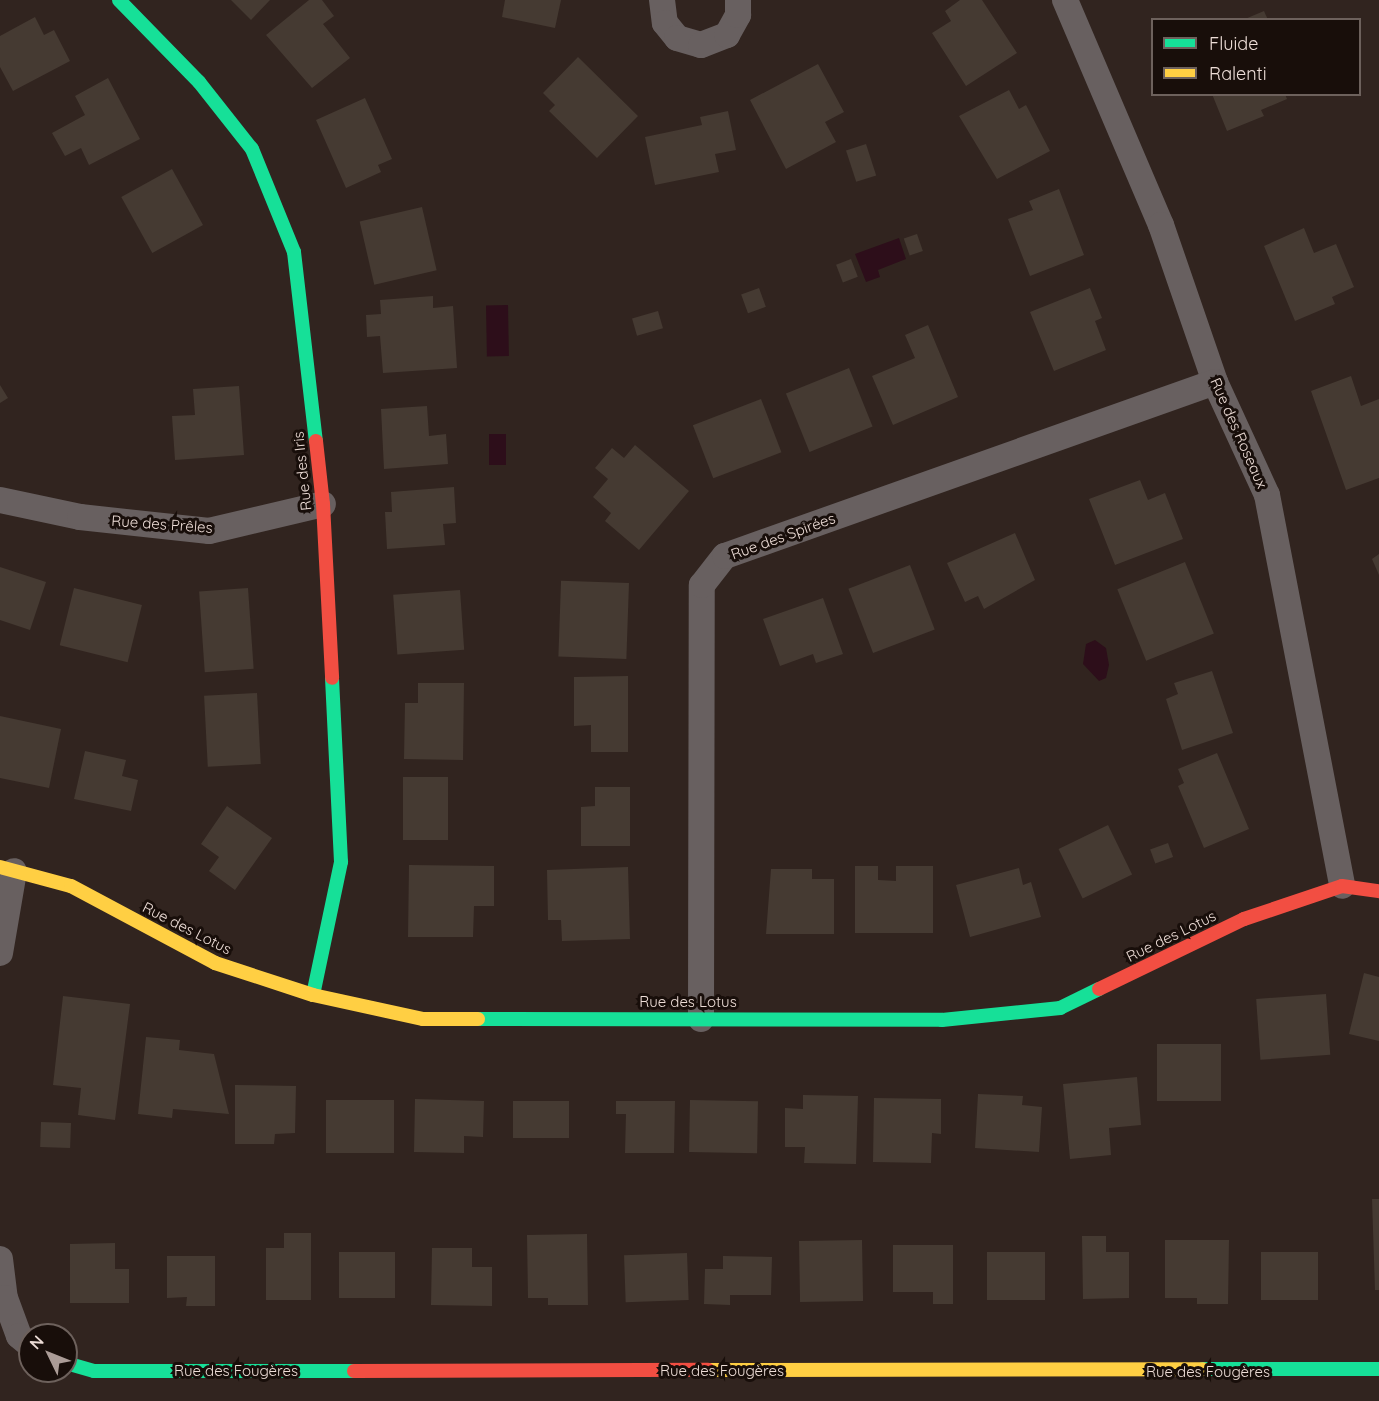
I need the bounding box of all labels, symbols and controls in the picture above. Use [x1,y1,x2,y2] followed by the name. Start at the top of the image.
[1151,18,1361,96] legend
[1209,32,1258,55] text: Fluide
[1209,62,1267,85] text: Ralenti
[1207,375,1271,491] street label: Rue des Roseaux
[289,431,315,511] street label: Rue des Iris
[728,509,838,563] street label: Rue des Spirées
[111,511,213,537] street label: Rue des Prêles
[140,898,234,958] street label: Rue des Lotus
[1123,907,1219,965] street label: Rue des Lotus
[639,993,737,1011] street label: Rue des Lotus
[18,1323,78,1383] north arrow
[25,1331,48,1353] text: N
[174,1362,298,1380] street label: Rue des Fougères
[660,1362,784,1380] street label: Rue des Fougères
[1146,1363,1270,1381] street label: Rue des Fougères

